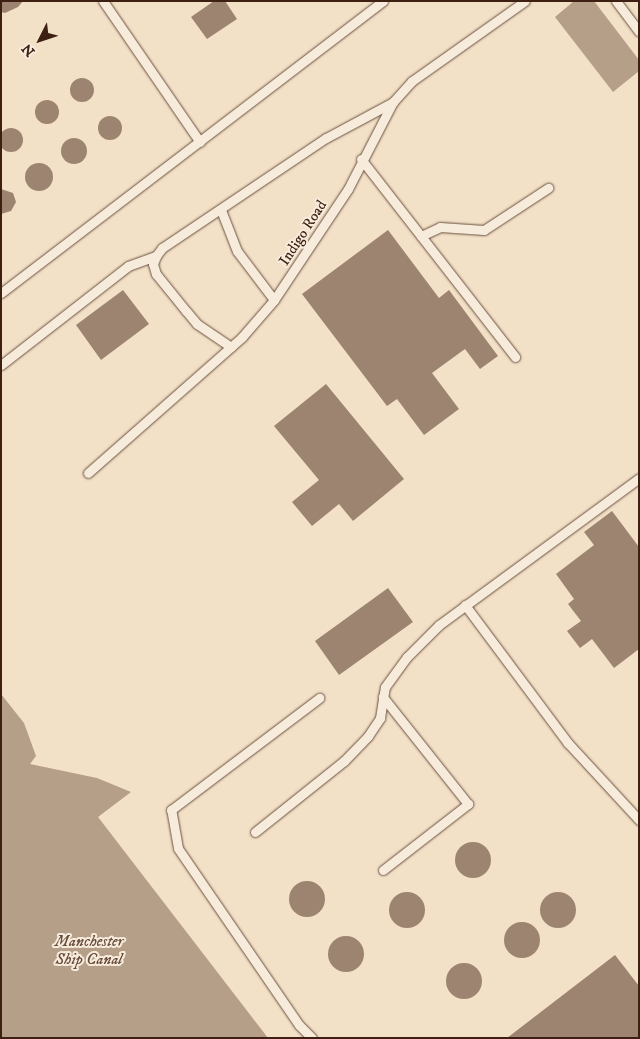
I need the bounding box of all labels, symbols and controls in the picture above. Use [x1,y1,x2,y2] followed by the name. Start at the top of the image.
[15,15,65,65] north arrow
[18,40,39,60] text: N
[275,197,331,269] street label: Indigo Road
[55,931,123,969] water label: Manchester Ship Canal

